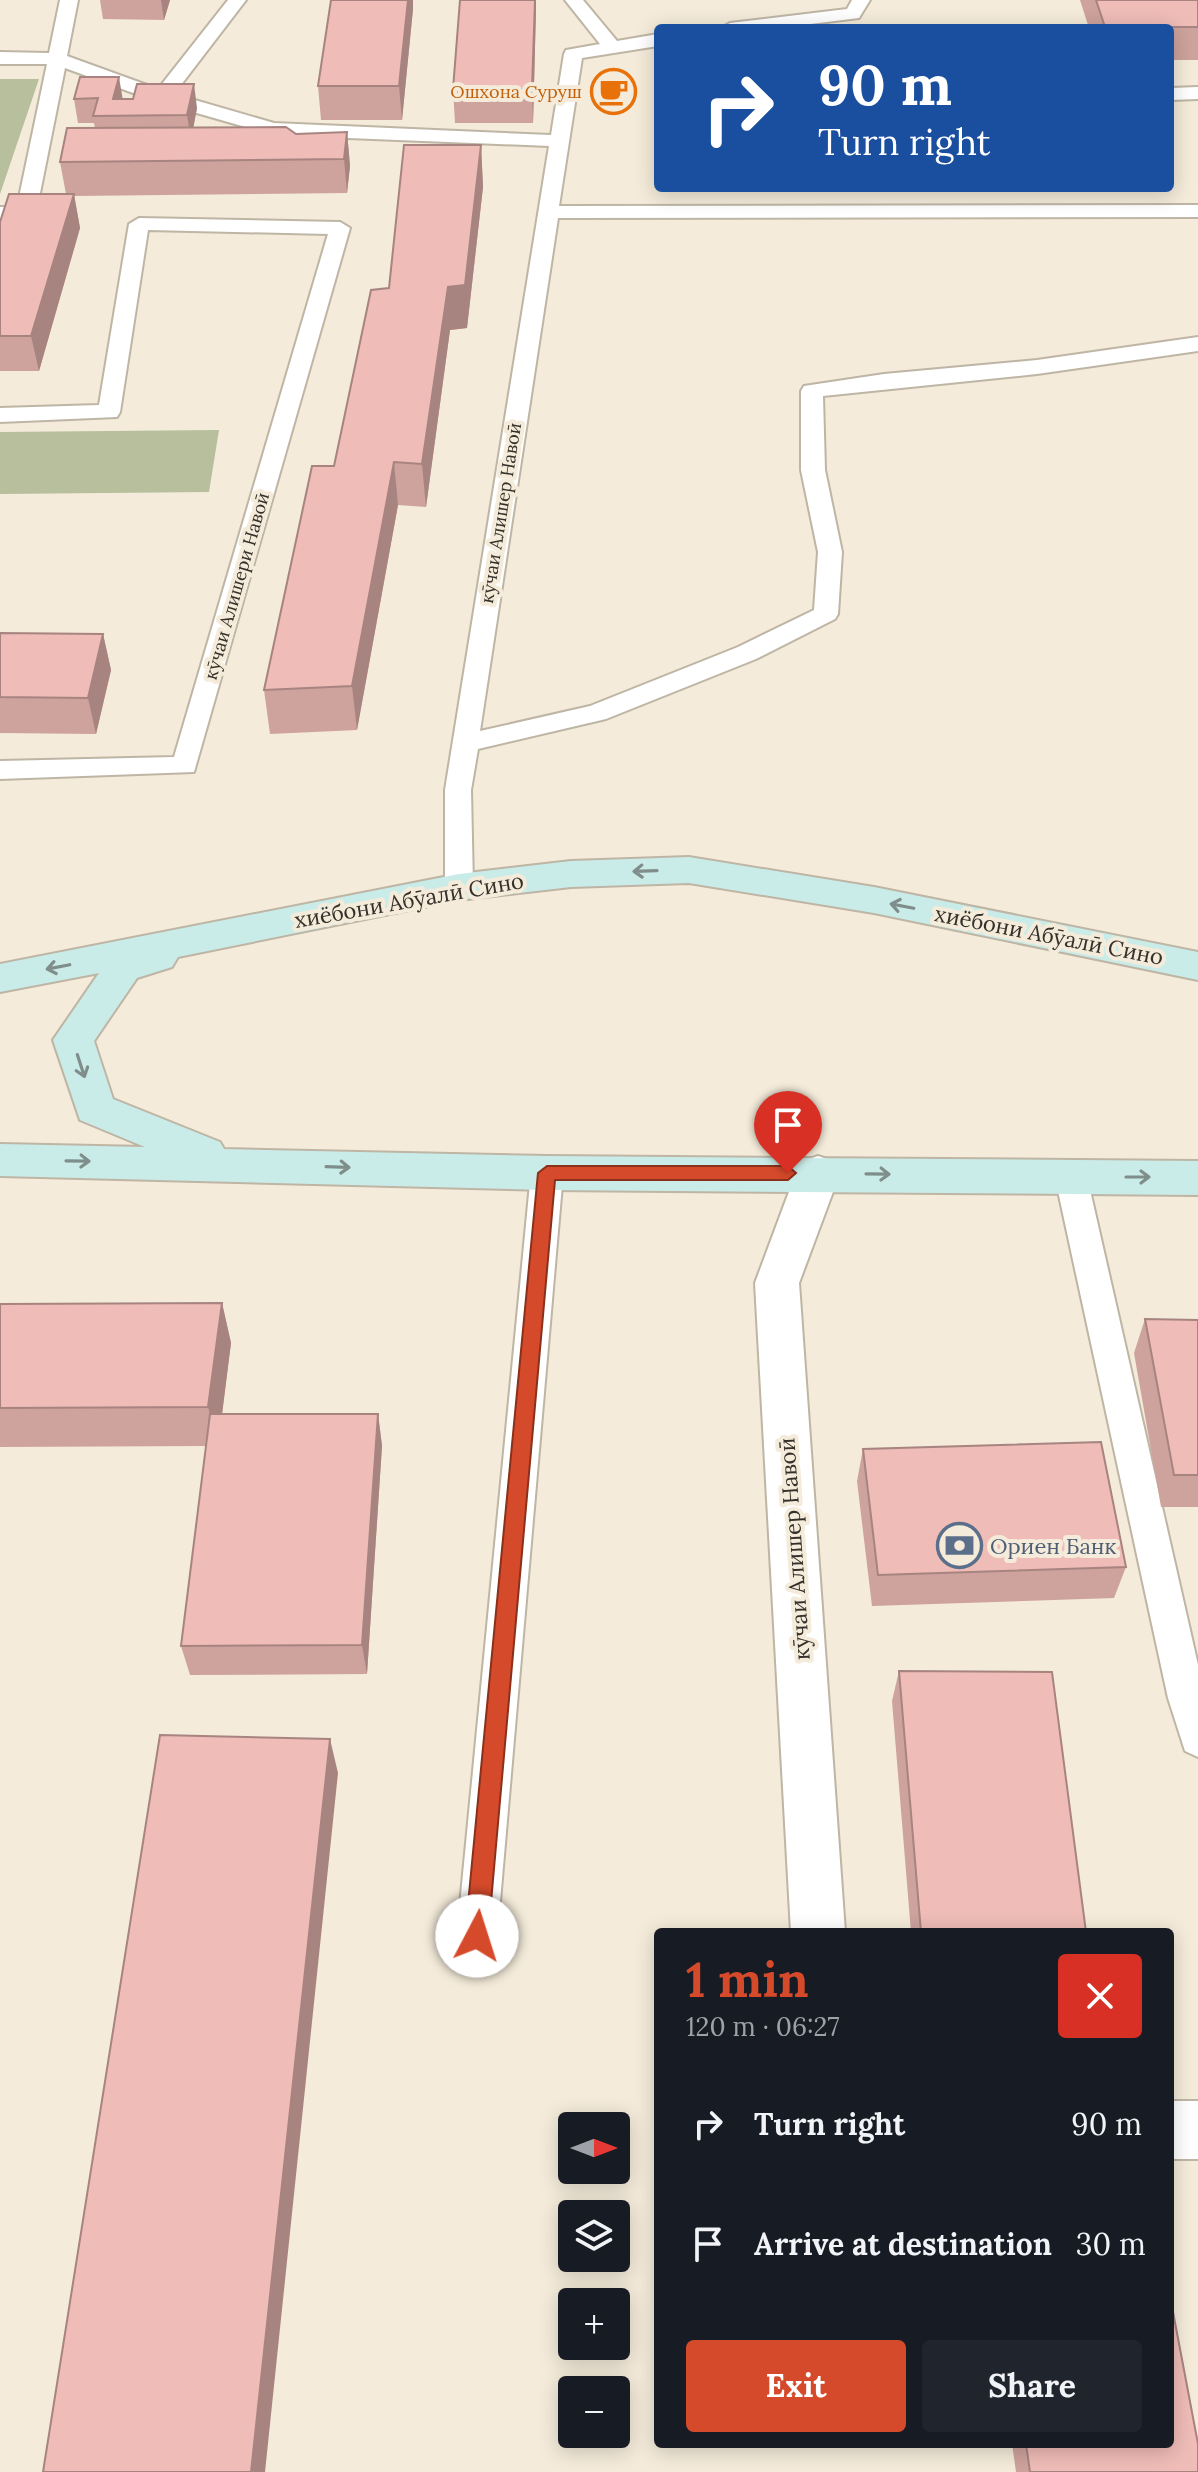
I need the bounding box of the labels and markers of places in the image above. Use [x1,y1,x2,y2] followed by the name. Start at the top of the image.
[589,68,637,116] cafe icon: Ошхона Суруш
[450,80,582,103] place label: Ошхона Суруш
[754,1091,822,1173] pin
[935,1522,983,1570] bank icon: Ориен Банк
[990,1532,1117,1560] place label: Ориен Банк

